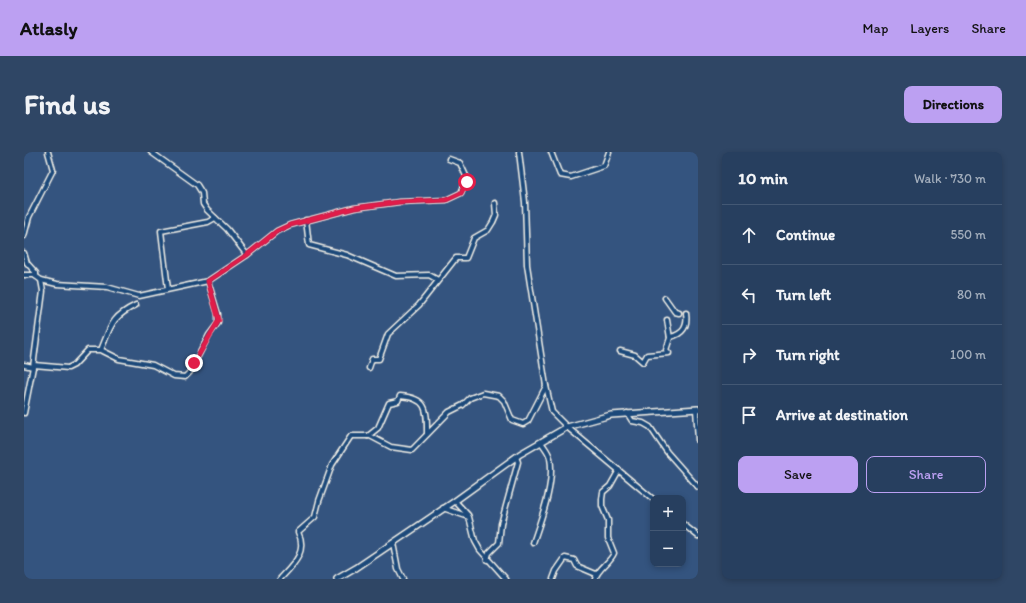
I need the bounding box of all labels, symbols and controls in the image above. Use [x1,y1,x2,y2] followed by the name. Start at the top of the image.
[20,17,77,40] text: Atlasly
[863,20,888,37] text: Map
[910,20,949,37] text: Layers
[971,20,1006,37] text: Share
[904,86,1002,123] button: Directions
[24,87,111,121] text: Find us
[738,168,788,188] text: 10 min
[914,171,986,186] text: Walk · 730 m
[458,173,476,191] route start
[738,224,760,246] icon: ahead
[776,226,835,244] text: Continue
[950,227,986,242] text: 550 m
[738,284,760,306] icon: left
[776,286,831,304] text: Turn left
[957,287,986,302] text: 80 m
[738,344,760,366] icon: right
[776,346,840,364] text: Turn right
[950,347,986,362] text: 100 m
[185,354,203,372] route end
[738,404,760,426] icon: arrive
[776,406,908,424] text: Arrive at destination
[738,456,858,493] button: Save
[866,456,986,493] button: Share
[650,495,686,567] map controls
[650,495,686,531] button: +
[650,531,686,567] button: −

